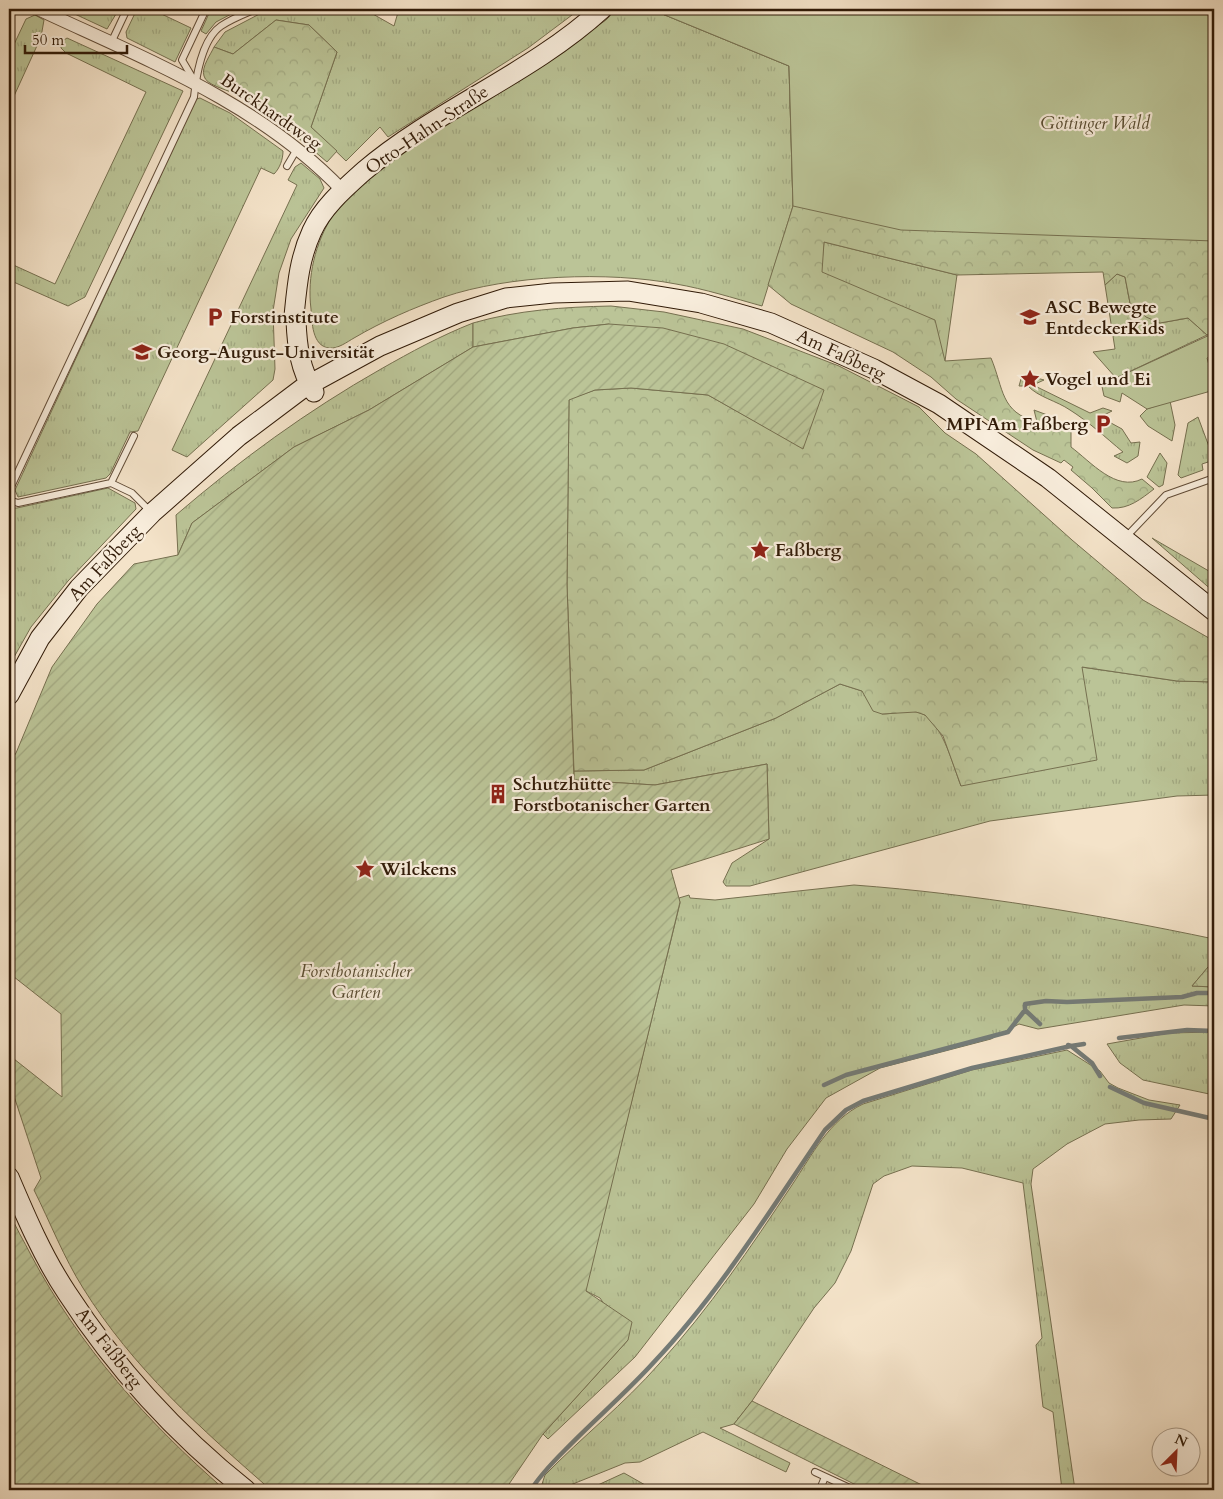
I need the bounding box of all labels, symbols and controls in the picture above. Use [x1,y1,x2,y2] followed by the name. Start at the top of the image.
[25,22,128,54] scale bar
[32,30,64,50] text: 50 m
[215,68,328,157] street label: Burckhardtweg
[360,79,494,181] street label: Otto-Hahn-Straße
[1040,111,1151,136] park label: Göttinger Wald
[1045,295,1165,341] place label: ASC Bewegte EntdeckerKids
[230,305,339,330] place label: Forstinstitute
[204,306,226,328] parking icon: Forstinstitute
[1019,306,1041,328] school or university icon: ASC Bewegte EntdeckerKids
[792,323,891,387] street label: Am Faßberg
[157,340,375,365] place label: Georg-August-Universität
[131,341,153,363] school or university icon: Georg-August-Universität
[1045,367,1151,392] place label: Vogel und Ei
[1019,368,1041,390] place icon: Vogel und Ei
[946,412,1088,437] place label: MPI Am Faßberg
[1092,413,1114,435] parking icon: MPI Am Faßberg
[63,519,148,607] street label: Am Faßberg
[775,538,841,563] place label: Faßberg
[749,539,771,561] place icon: Faßberg
[513,772,711,818] place label: Schutzhütte Forstbotanischer Garten
[487,783,509,805] building icon: Schutzhütte Forstbotanischer Garten
[379,857,457,882] place label: Wilckens
[354,858,376,880] place icon: Wilckens
[300,959,413,1005] park label: Forstbotanischer Garten
[70,1302,149,1394] street label: Am Faßberg
[1150,1426,1200,1476] north arrow
[1172,1429,1191,1452] text: N

